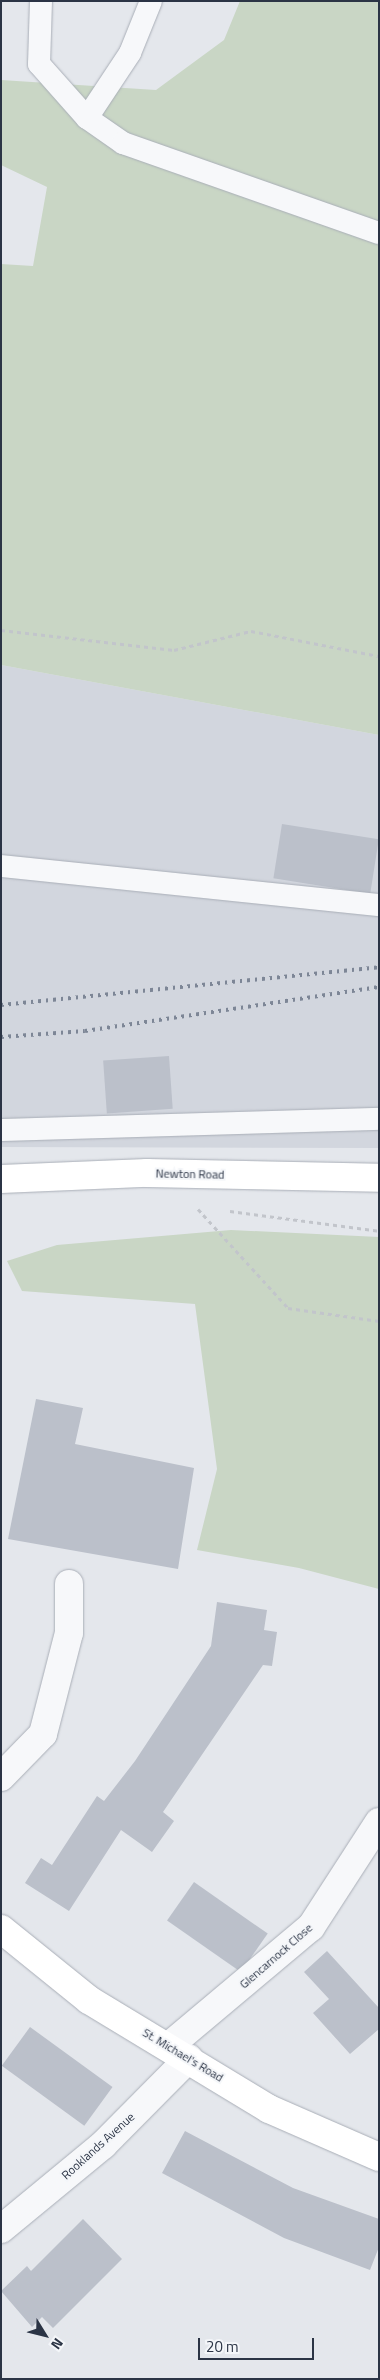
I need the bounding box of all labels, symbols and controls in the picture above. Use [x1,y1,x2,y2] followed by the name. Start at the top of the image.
[155,1166,225,1182] street label: Newton Road
[237,1920,315,1992] street label: Glencarnock Close
[140,2025,226,2085] street label: St. Michael's Road
[59,2110,137,2182] street label: Rooklands Avenue
[20,2310,70,2360] north arrow
[200,2328,316,2360] scale bar
[46,2334,69,2354] text: N
[206,2335,239,2358] text: 20 m

